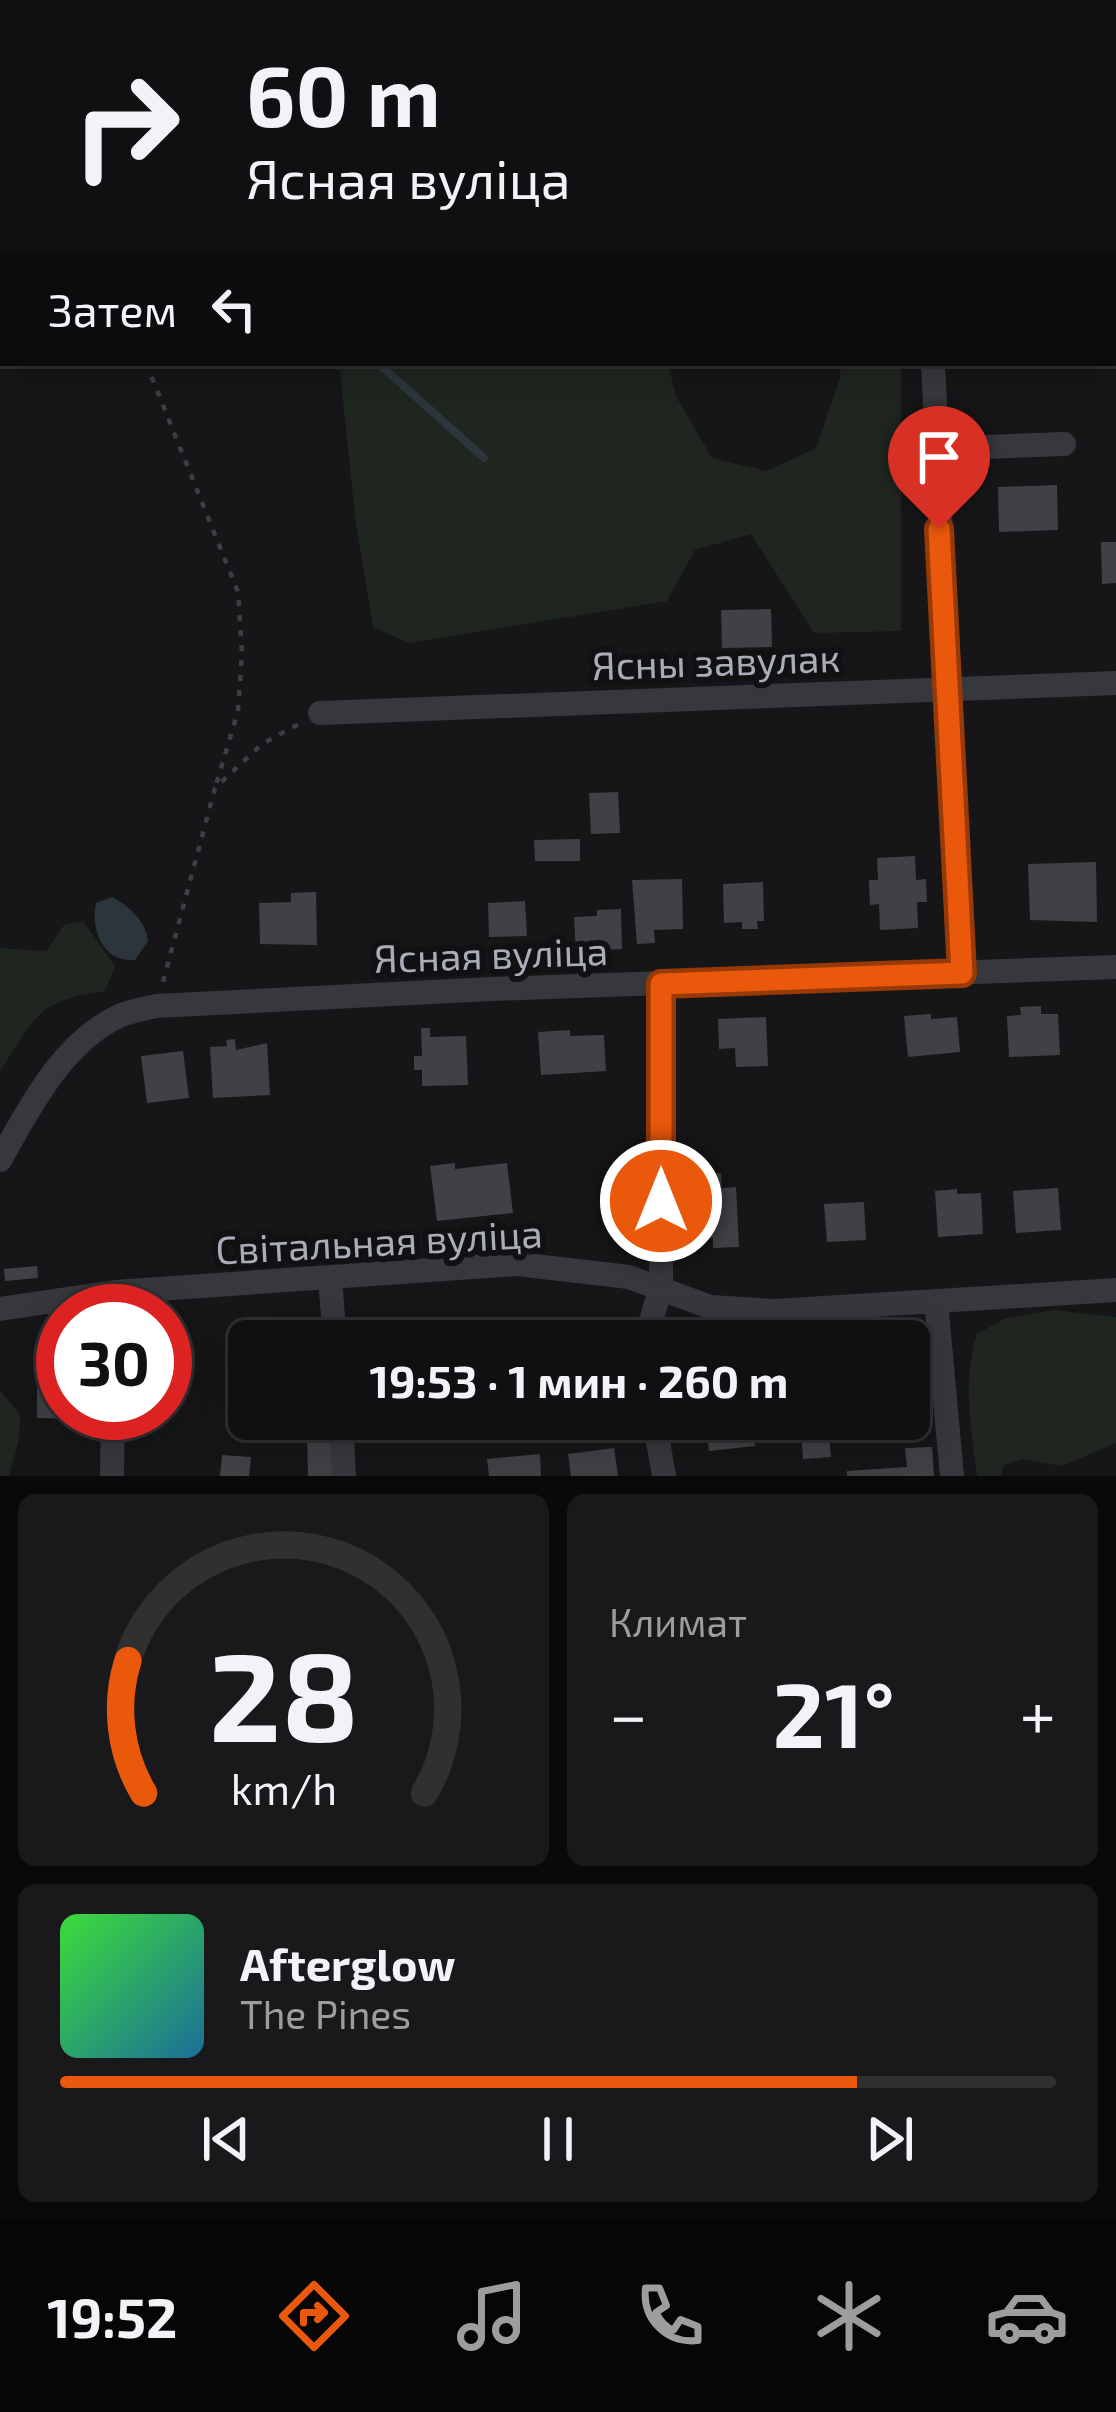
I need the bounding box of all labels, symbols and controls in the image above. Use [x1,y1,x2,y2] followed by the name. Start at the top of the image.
[246,43,441,144] text: 60 m
[48,48,204,204] icon: right
[246,145,571,210] text: Ясная вуліца
[201,276,267,342] icon: left
[48,282,177,336] text: Затем
[888,406,990,529] pin
[906,424,972,490] icon: arrive
[591,633,841,689] street label: Ясны завулак
[373,926,609,982] street label: Ясная вуліца
[598,1138,724,1264] position arrow
[214,1208,544,1274] street label: Світальная вуліца
[36,1284,192,1440] speed limit sign: 30
[370,1353,789,1407] text: 19:53 · 1 мин · 260 m
[609,1598,747,1645] text: Климат
[208,1617,359,1767] text: 28
[773,1658,895,1766] text: 21°
[609,1673,648,1752] text: −
[1020,1673,1056,1752] text: +
[230,1762,337,1814] text: km/h
[240,1936,456,1990] text: Afterglow
[240,1990,411,2037] text: The Pines
[193,2106,259,2172] icon: previous
[525,2106,591,2172] icon: pause
[857,2106,923,2172] icon: next
[272,2274,356,2358] icon: directions
[450,2274,534,2358] icon: music
[628,2274,712,2358] icon: phone
[807,2274,891,2358] icon: climate
[985,2274,1069,2358] icon: car
[47,2284,177,2349] text: 19:52

